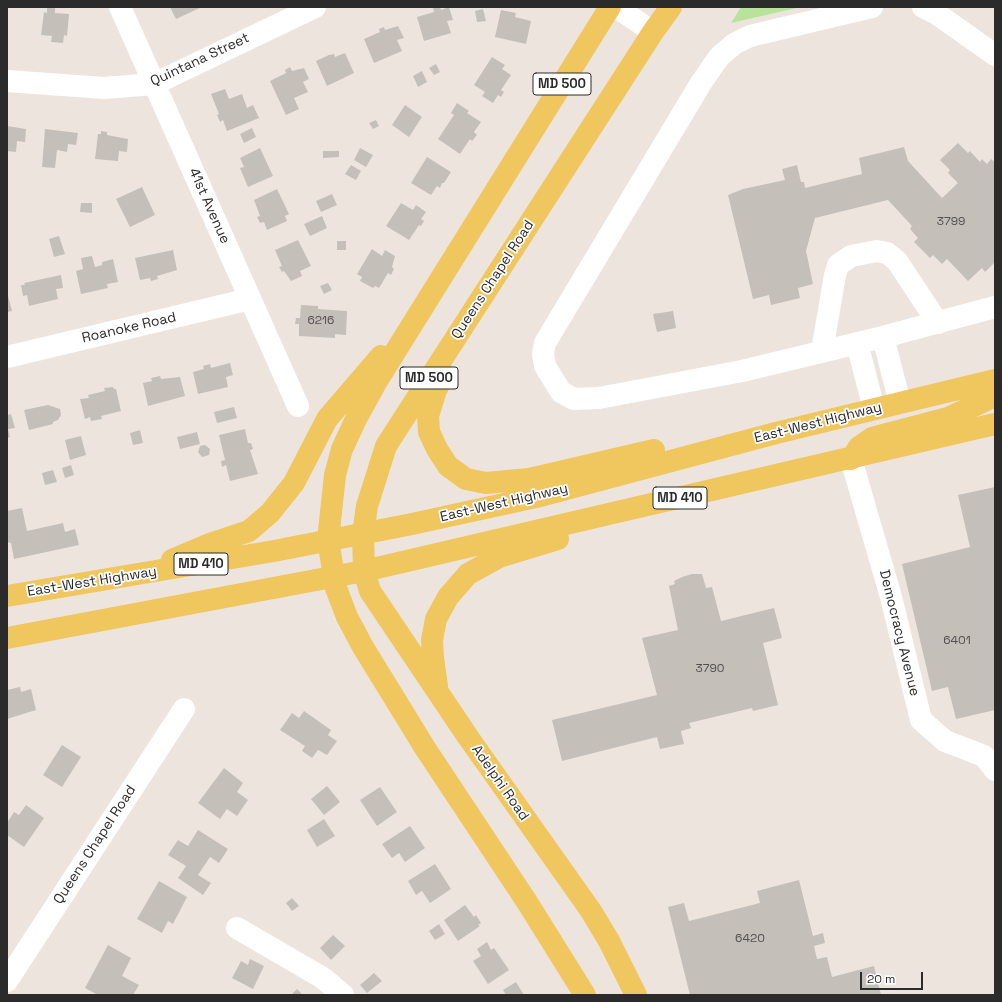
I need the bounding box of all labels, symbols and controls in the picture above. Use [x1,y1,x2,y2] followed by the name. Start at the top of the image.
[148,30,252,90] street label: Quintana Street
[533,73,591,95] road number: MD 500
[185,166,233,246] street label: 41st Avenue
[937,215,965,229] house number: 3799
[448,217,538,343] street label: Queens Chapel Road
[80,309,178,347] street label: Roanoke Road
[308,314,334,328] house number: 6216
[400,367,458,389] road number: MD 500
[753,399,883,447] street label: East-West Highway
[438,480,570,526] street label: East-West Highway
[653,487,707,509] road number: MD 410
[174,553,228,575] road number: MD 410
[26,563,158,601] street label: East-West Highway
[875,568,923,698] street label: Democracy Avenue
[943,634,971,648] house number: 6401
[695,662,725,676] house number: 3790
[468,742,532,824] street label: Adelphi Road
[50,782,140,908] street label: Queens Chapel Road
[735,932,765,946] house number: 6420
[862,964,925,990] scale bar
[867,971,895,987] text: 20 m

